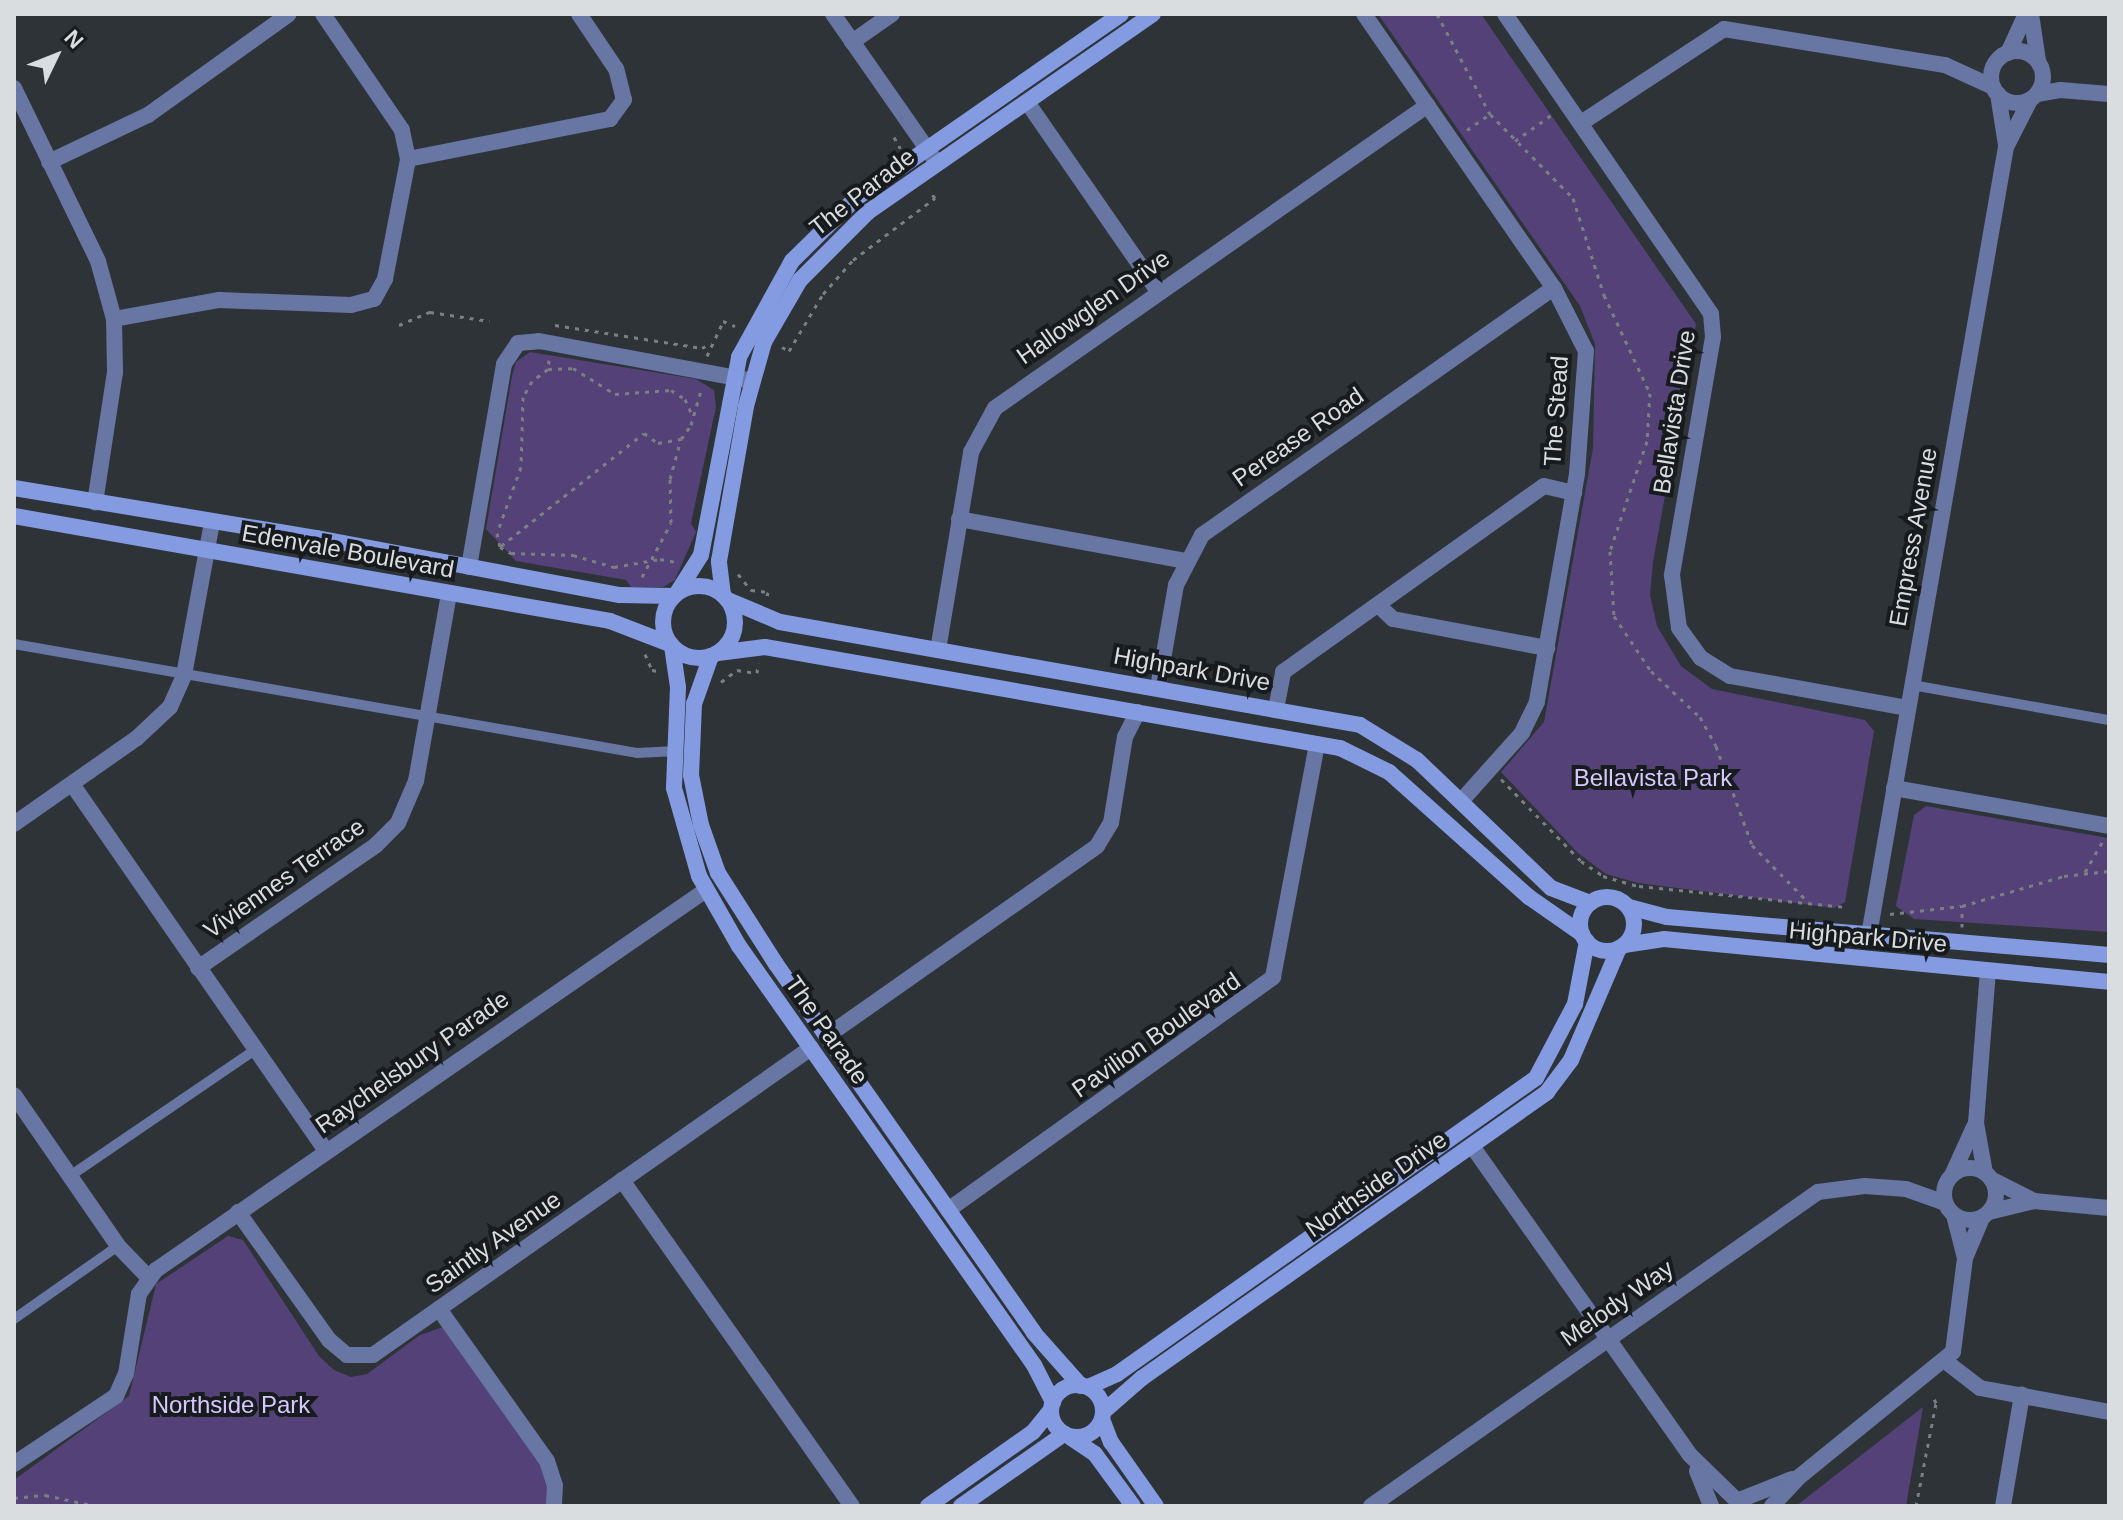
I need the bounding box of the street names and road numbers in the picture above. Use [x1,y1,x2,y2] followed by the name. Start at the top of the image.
[804,142,920,242] street label: The Parade
[1011,244,1175,370] street label: Hallowglen Drive
[1647,328,1701,496] street label: Bellavista Drive
[1538,355,1574,467] street label: The Stead
[1227,381,1369,493] street label: Perease Road
[1883,445,1943,629] street label: Empress Avenue
[240,518,456,584] street label: Edenvale Boulevard
[1111,641,1273,697] street label: Highpark Drive
[198,812,370,944] street label: Viviennes Terrace
[1788,916,1948,958] street label: Highpark Drive
[1066,966,1246,1104] street label: Pavilion Boulevard
[779,970,875,1090] street label: The Parade
[310,984,514,1140] street label: Raychelsbury Parade
[1300,1125,1452,1243] street label: Northside Drive
[419,1184,567,1300] street label: Saintly Avenue
[1555,1254,1679,1352] street label: Melody Way

